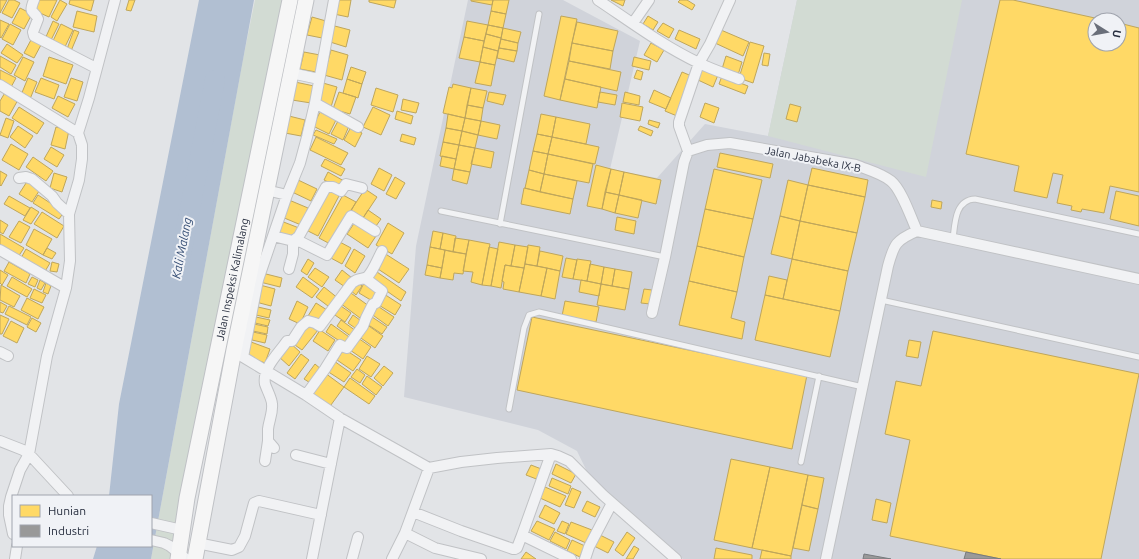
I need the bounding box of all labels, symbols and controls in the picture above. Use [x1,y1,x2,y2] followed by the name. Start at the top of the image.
[1087,12,1127,52] north arrow
[1110,29,1123,39] text: U
[764,144,862,174] street label: Jalan Jababeka IX-B
[169,216,194,280] water label: Kali Malang
[214,217,251,342] street label: Jalan Inspeksi Kalimalang
[12,495,152,547] legend
[48,504,86,517] text: Hunian
[48,524,89,537] text: Industri

